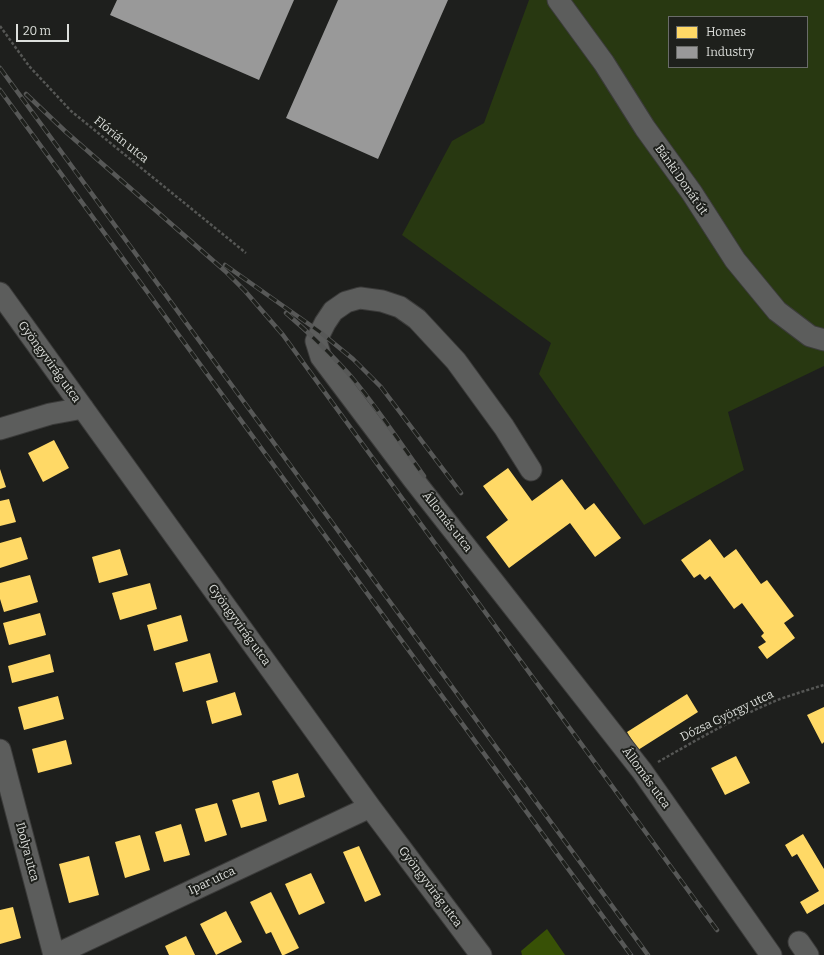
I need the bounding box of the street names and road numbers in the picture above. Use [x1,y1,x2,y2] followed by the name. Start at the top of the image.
[91,114,151,166] street label: Flórián utca
[651,142,711,218] street label: Bánki Donát út
[15,319,83,405] street label: Gyöngyvirág utca
[419,489,475,555] street label: Állomás utca
[205,582,273,668] street label: Gyöngyvirág utca
[678,687,776,745] street label: Dózsa György utca
[619,744,673,812] street label: Állomás utca
[12,821,42,883] street label: Ibolya utca
[395,844,465,930] street label: Gyöngyvirág utca
[186,864,238,898] street label: Ipar utca

